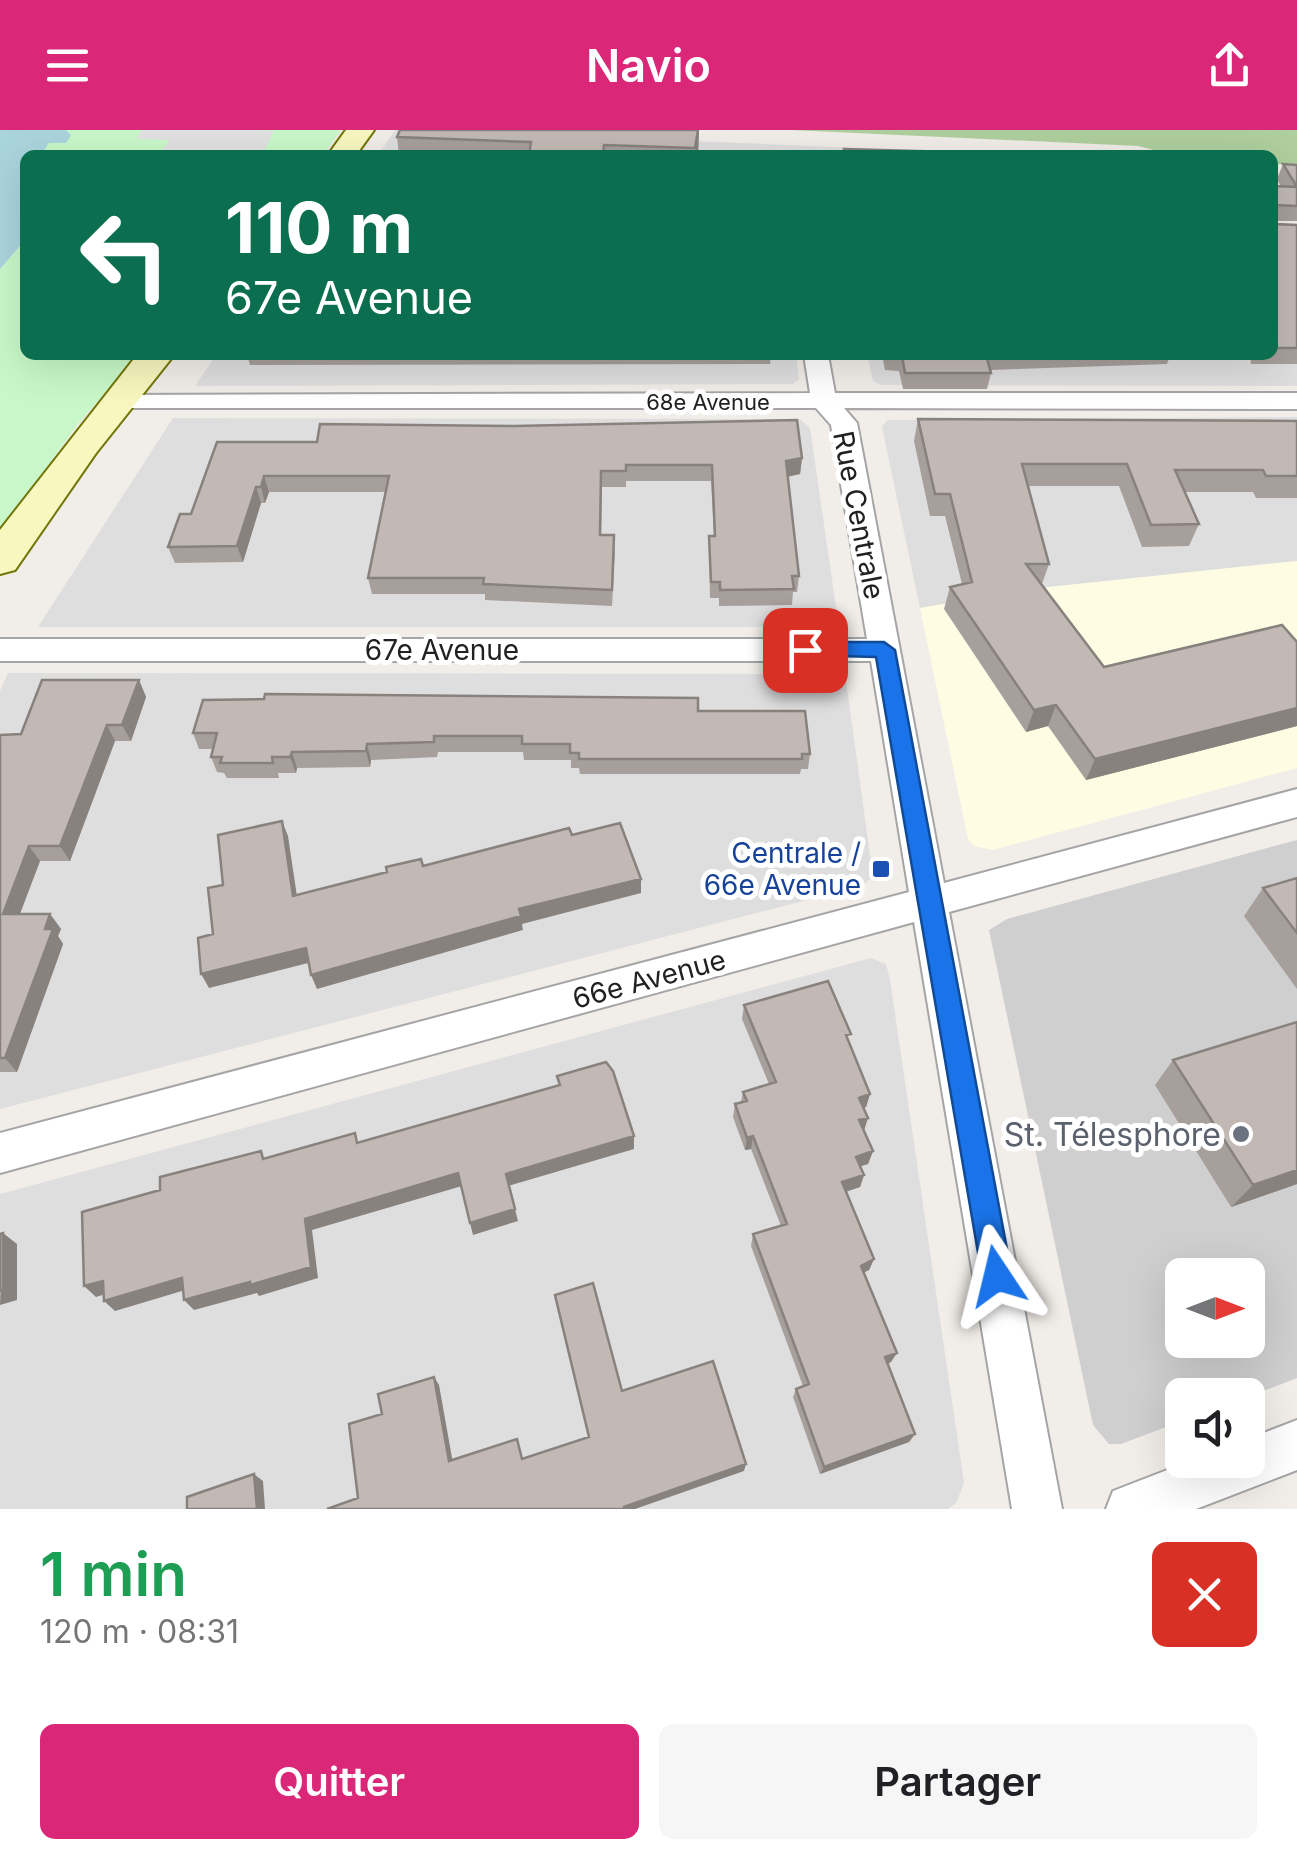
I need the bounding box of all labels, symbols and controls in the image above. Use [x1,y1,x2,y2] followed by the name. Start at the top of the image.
[40,38,95,93] icon: menu
[586,38,711,93] text: Navio
[1202,38,1257,93] icon: share
[225,185,413,270] text: 110 m
[60,190,190,320] icon: left
[225,270,473,325] text: 67e Avenue
[646,389,770,415] street label: 68e Avenue
[826,428,892,602] street label: Rue Centrale
[763,608,848,693] pin
[778,623,833,678] icon: arrive
[365,633,519,667] street label: 67e Avenue
[704,836,861,902] place label: Centrale / 66e Avenue
[870,858,892,880] marker: Centrale / 66e Avenue
[569,942,729,1016] street label: 66e Avenue
[1004,1115,1221,1154] place label: St. Télesphore
[1230,1123,1252,1145] marker: St. Télesphore
[945,1224,1049,1328] position arrow
[1165,1258,1265,1358] north arrow
[1165,1258,1265,1478] map controls
[1165,1378,1265,1478] button: sound
[40,1538,187,1610] text: 1 min
[1152,1542,1257,1647] button: close
[40,1612,239,1651] text: 120 m · 08:31
[40,1724,639,1839] button: Quitter
[659,1724,1257,1839] button: Partager

